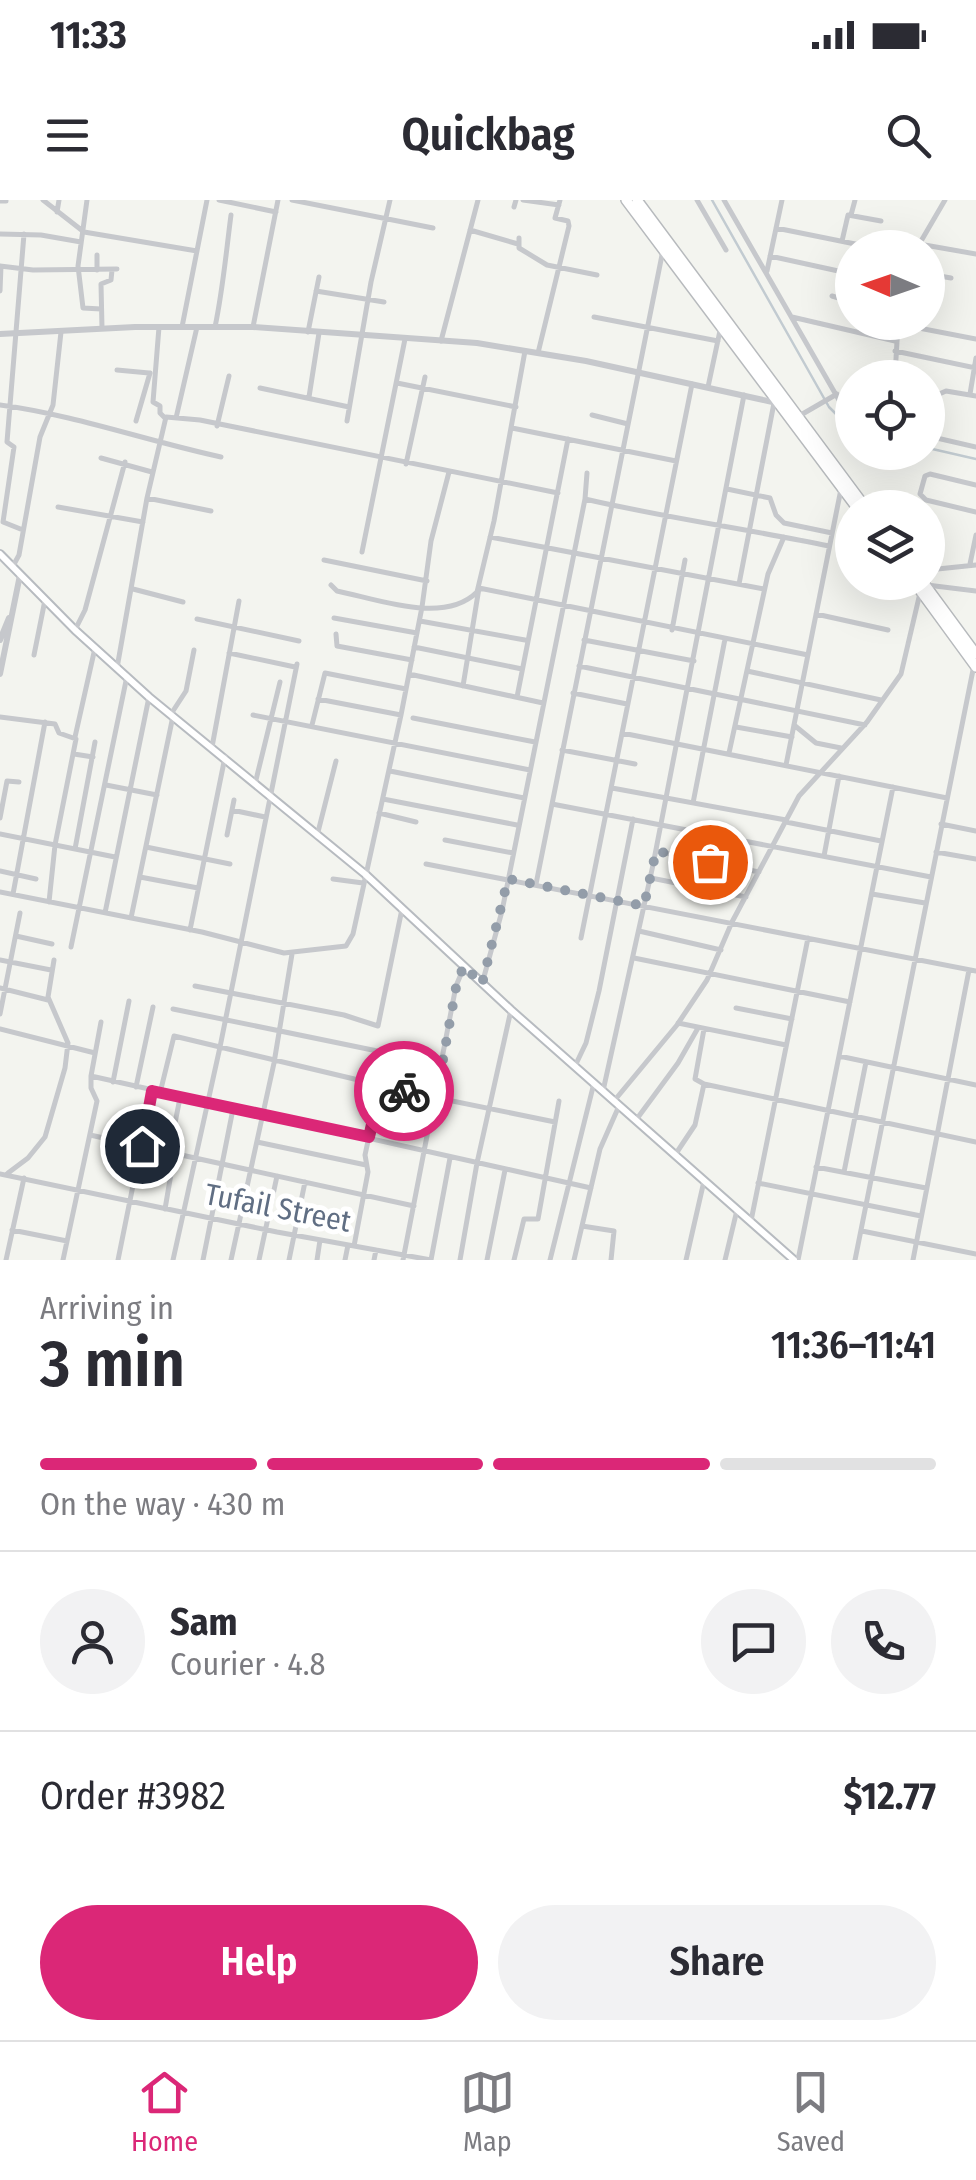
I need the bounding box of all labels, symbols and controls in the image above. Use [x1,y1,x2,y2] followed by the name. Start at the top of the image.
[50,12,127,58] text: 11:33
[40,108,95,163] icon: menu
[401,108,575,162] text: Quickbag
[881,108,936,163] icon: search
[835,230,945,340] north arrow
[835,230,945,600] map controls
[835,360,945,470] button: locate
[835,490,945,600] button: layers
[668,820,753,905] pin
[683,835,738,890] icon: bag
[354,1041,454,1141] courier
[377,1064,432,1119] icon: bike
[100,1104,185,1189] pin
[115,1119,170,1174] icon: home
[202,1176,354,1240] street label: Tufail Street
[40,1289,174,1327] text: Arriving in
[771,1322,936,1368] text: 11:36–11:41
[40,1325,185,1403] text: 3 min
[40,1485,285,1523] text: On the way · 430 m
[40,1589,145,1694] button: person
[701,1589,806,1694] button: chat
[831,1589,936,1694] button: phone
[170,1599,238,1645] text: Sam
[170,1645,326,1683] text: Courier · 4.8
[40,1773,226,1819] text: Order #3982
[844,1773,936,1819] text: $12.77
[40,1905,478,2020] button: Help
[498,1905,936,2020] button: Share
[131,2065,198,2158] tab: Home
[460,2065,515,2158] tab: Map
[777,2065,845,2158] tab: Saved

